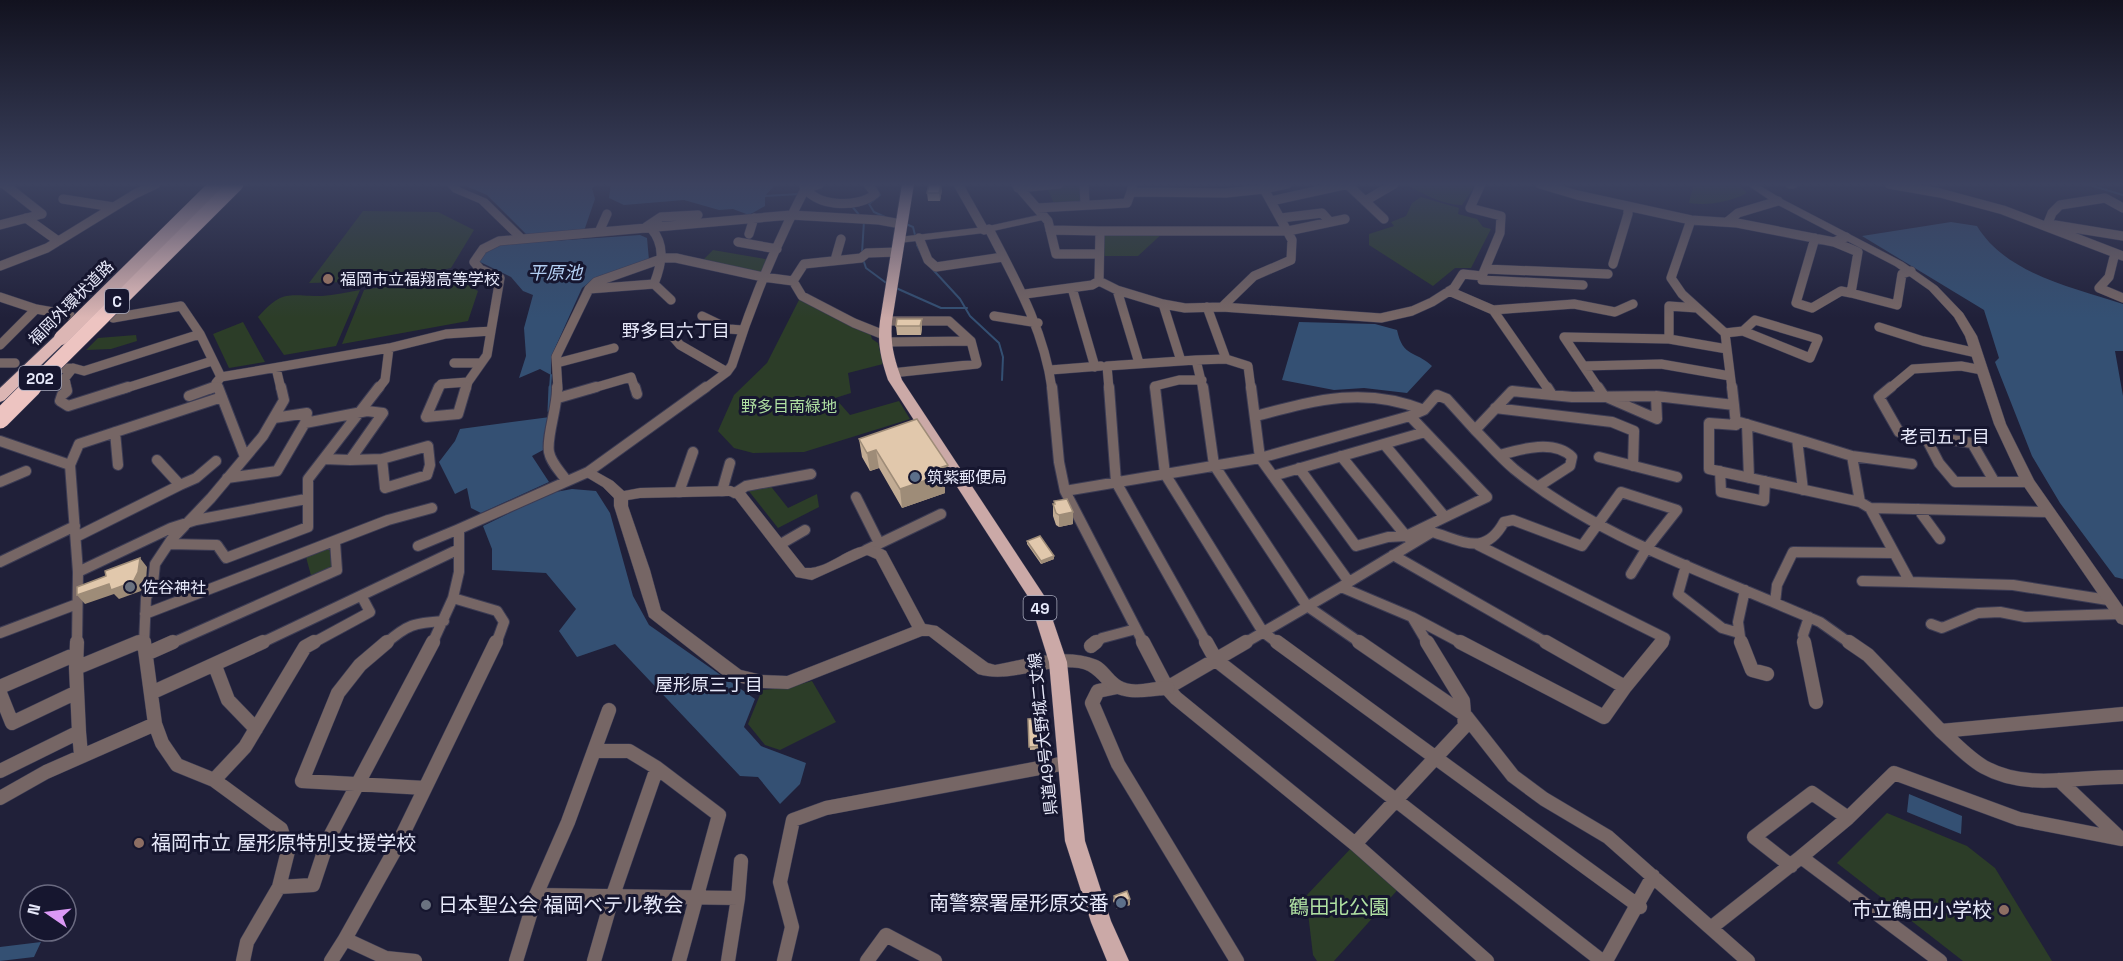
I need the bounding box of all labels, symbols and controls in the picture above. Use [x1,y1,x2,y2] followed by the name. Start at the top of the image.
[24,256,118,350] street label: 福岡外環状道路
[528,261,584,284] water label: 平原池
[340,269,500,290] place label: 福岡市立福翔高等学校
[321,272,335,286] marker: 福岡市立福翔高等学校
[105,289,129,313] road number: C
[622,319,730,342] district label: 野多目六丁目
[19,366,61,390] road number: 202
[741,396,837,417] park label: 野多目南緑地
[1900,425,1990,448] district label: 老司五丁目
[927,467,1007,488] place label: 筑紫郵便局
[908,470,922,484] marker: 筑紫郵便局
[142,577,206,598] place label: 佐谷神社
[123,580,137,594] marker: 佐谷神社
[1024,596,1056,620] road number: 49
[1024,651,1062,817] street label: 県道49号大野城二丈線
[655,673,763,696] district label: 屋形原三丁目
[151,830,416,856] place label: 福岡市立 屋形原特別支援学校
[132,836,146,850] marker: 福岡市立 屋形原特別支援学校
[18,883,78,943] north arrow
[929,890,1109,916] place label: 南警察署屋形原交番
[438,892,683,918] place label: 日本聖公会 福岡ベテル教会
[1289,894,1389,920] park label: 鶴田北公園
[1114,896,1128,910] marker: 南警察署屋形原交番
[1852,897,1992,923] place label: 市立鶴田小学校
[419,898,433,912] marker: 日本聖公会 福岡ベテル教会
[22,902,45,917] text: N
[1997,903,2011,917] marker: 市立鶴田小学校

